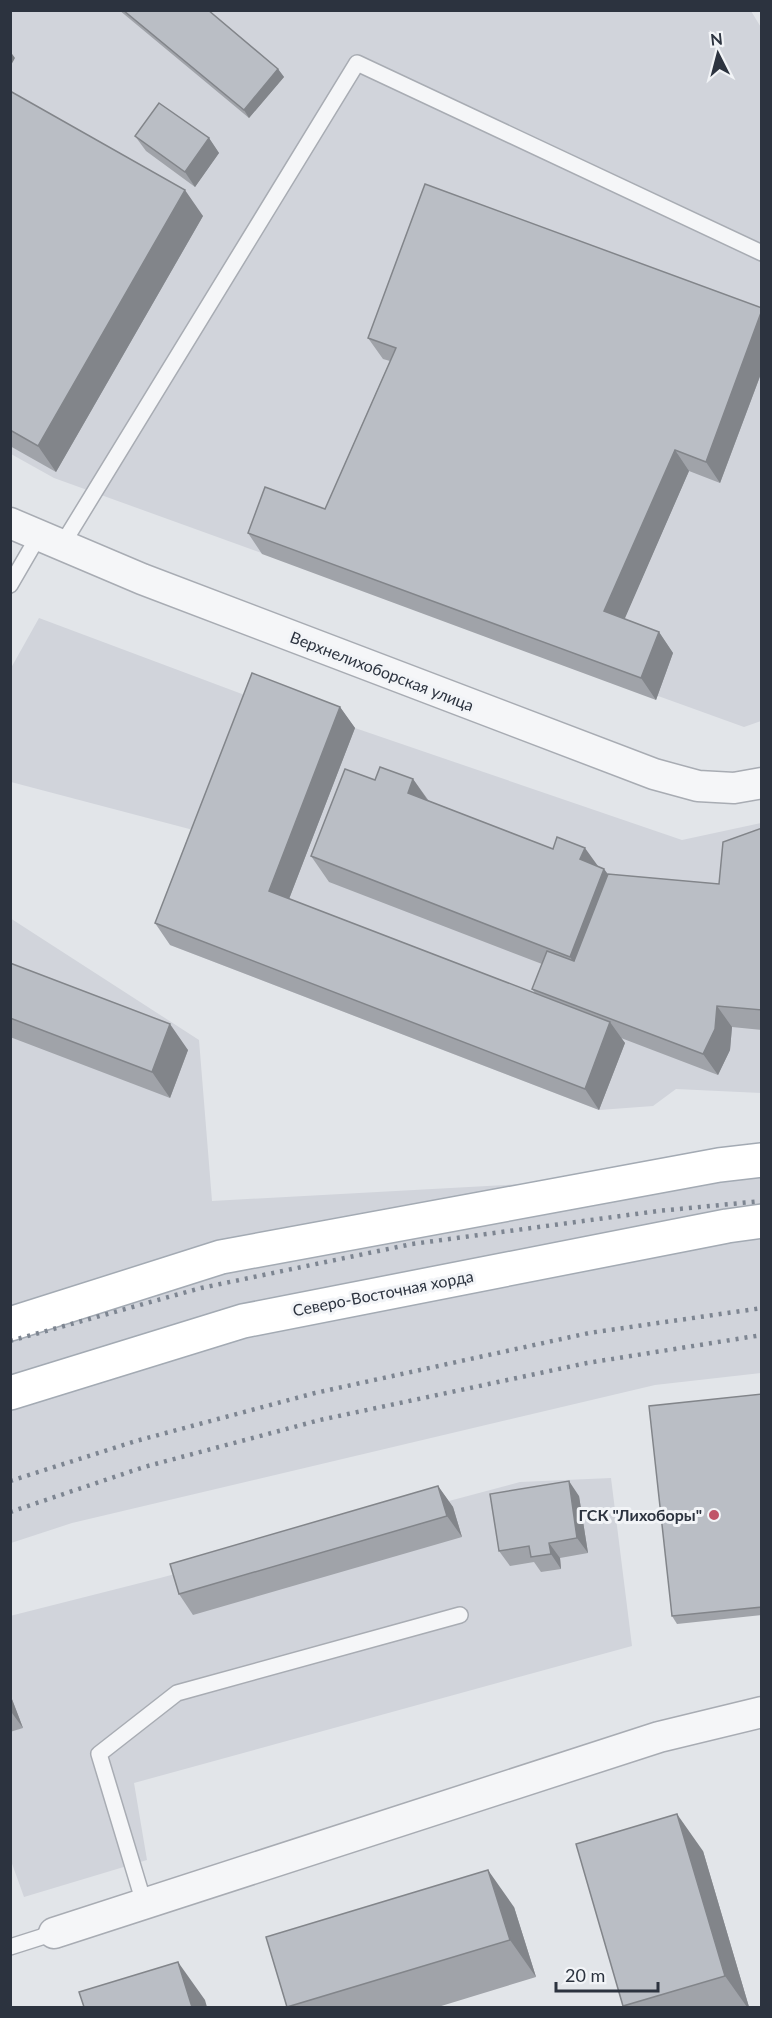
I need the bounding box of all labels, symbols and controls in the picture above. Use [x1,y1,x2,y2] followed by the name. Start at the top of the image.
[688,24,748,84] north arrow
[709,28,724,49] text: N
[288,627,477,714] street label: Верхнелихоборская улица
[291,1266,475,1319] street label: Северо-Восточная хорда
[579,1505,702,1524] place label: ГСК "Лихоборы"
[707,1508,721,1522] marker: ГСК "Лихоборы"
[556,1955,658,1993] scale bar
[565,1964,605,1986] text: 20 m

